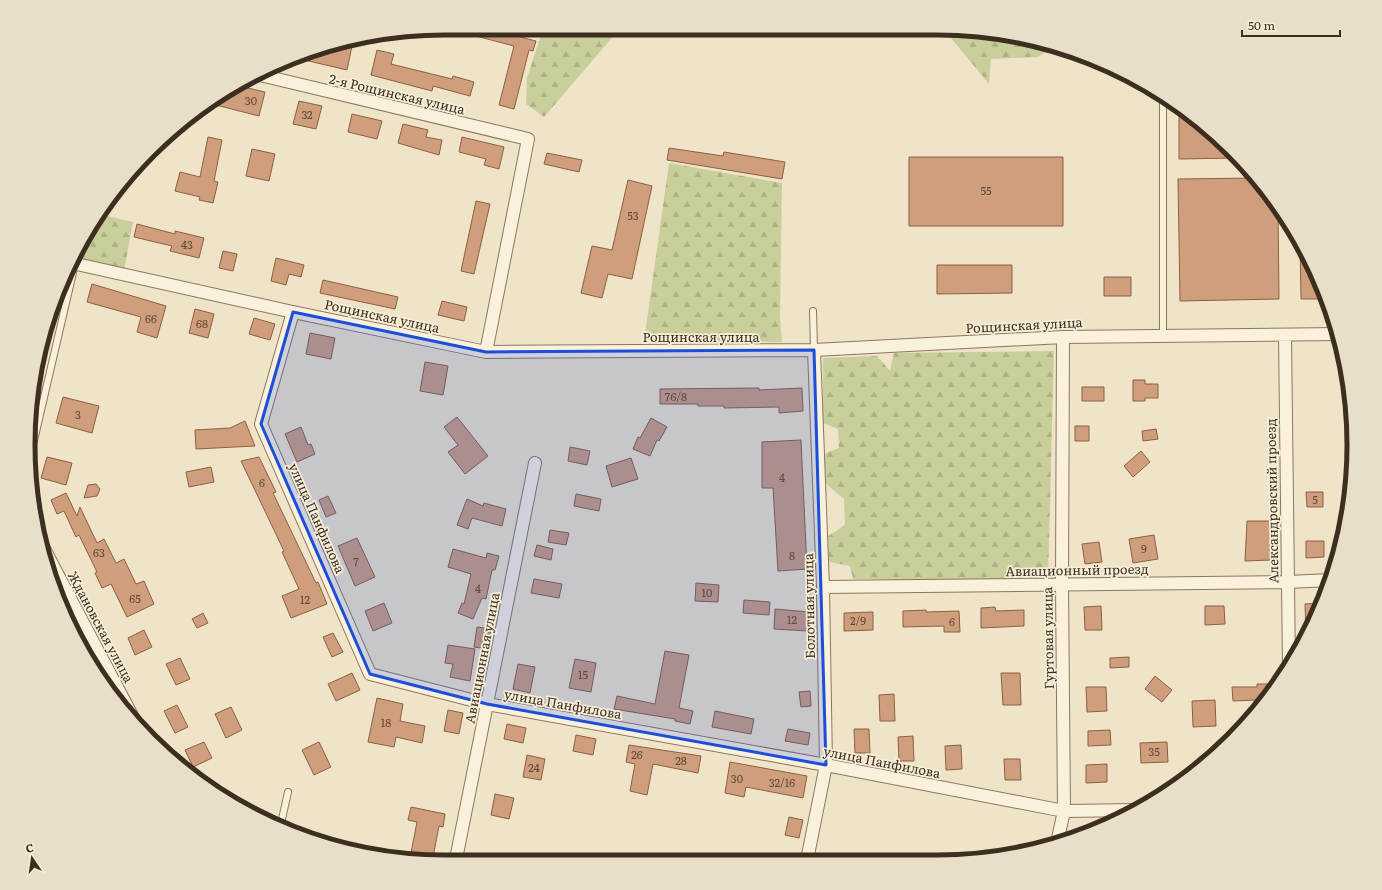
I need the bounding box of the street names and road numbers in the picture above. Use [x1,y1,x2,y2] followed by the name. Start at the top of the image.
[327,69,467,118] street label: 2-я Рощинская улица
[323,294,441,337] street label: Рощинская улица
[965,312,1083,337] street label: Рощинская улица
[642,327,760,346] street label: Рощинская улица
[1261,418,1282,584] street label: Александровский проезд
[285,460,350,576] street label: улица Панфилова
[798,553,819,659] street label: Болотная улица
[1005,559,1149,580] street label: Авиационный проезд
[64,568,139,686] street label: Ждановская улица
[1037,587,1058,689] street label: Гуртовая улица
[459,591,504,725] street label: Авиационная улица
[503,684,623,723] street label: улица Панфилова
[822,741,942,782] street label: улица Панфилова

